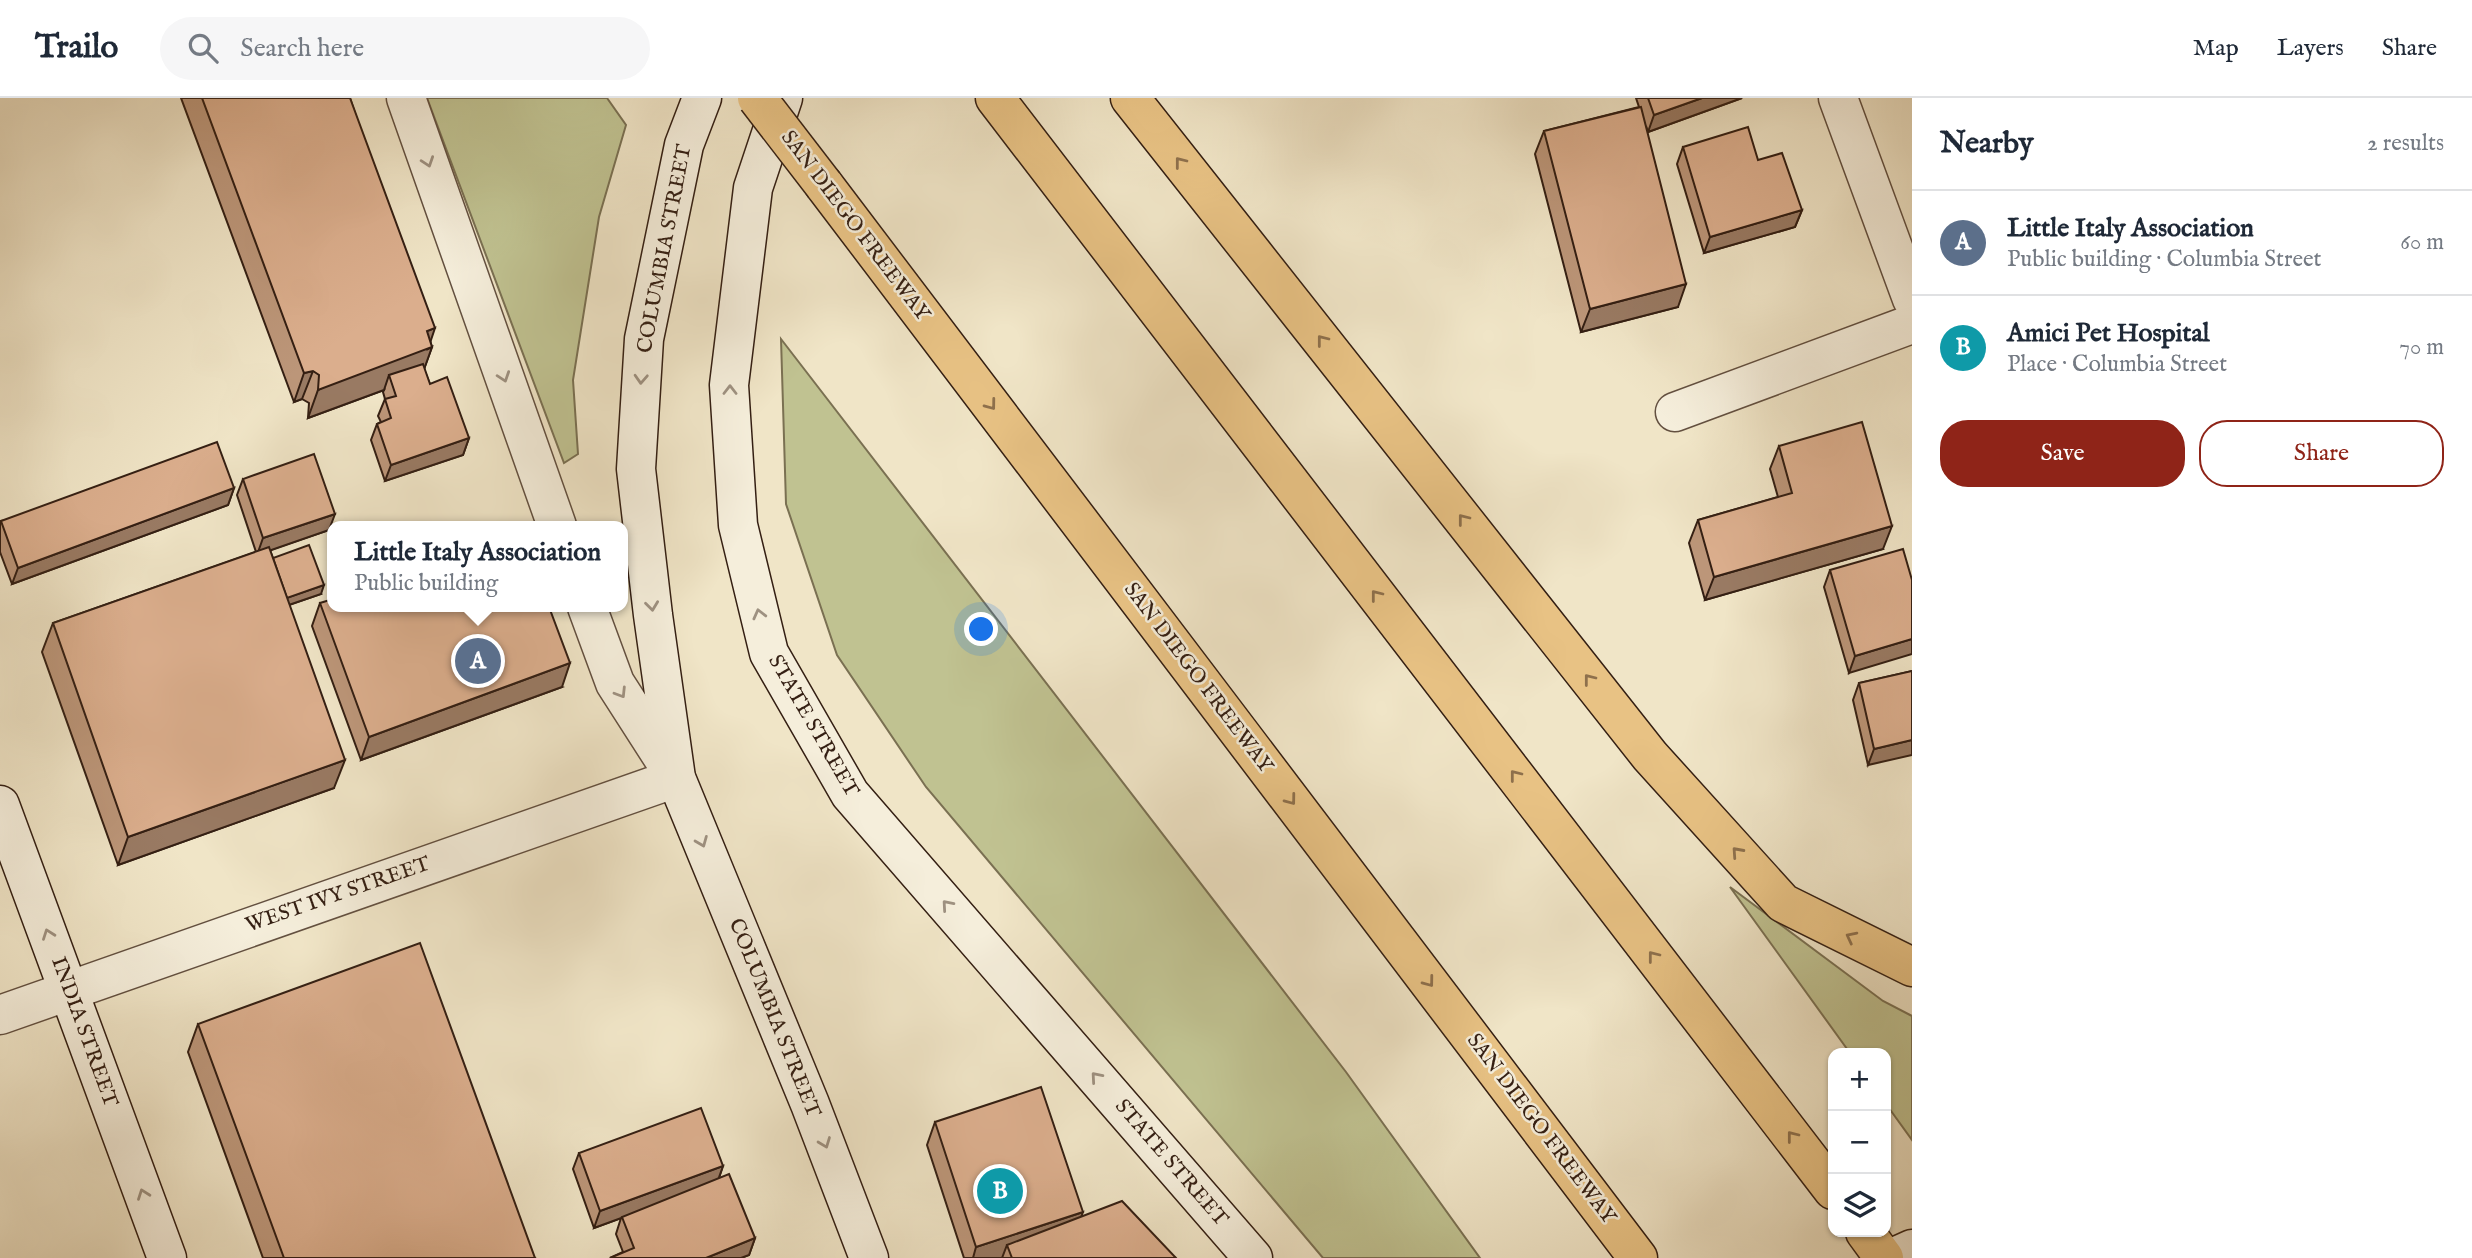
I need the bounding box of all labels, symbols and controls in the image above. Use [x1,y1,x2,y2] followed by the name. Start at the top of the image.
[160,17,650,80] search box
[35,27,118,69] text: Trailo
[184,29,222,67] icon: search
[240,32,364,65] text: Search here
[2193,33,2239,64] text: Map
[2277,33,2344,64] text: Layers
[2382,33,2437,64] text: Share
[774,125,937,328] street label: SAN DIEGO FREEWAY
[1940,125,2033,163] text: Nearby
[2367,129,2444,158] text: 2 results
[632,142,699,356] street label: COLUMBIA STREET
[420,156,434,168] one-way arrow
[1176,157,1189,169] one-way arrow
[2007,212,2254,245] text: Little Italy Association
[1955,228,1971,257] text: A
[2400,228,2444,257] text: 60 m
[2007,245,2321,274] text: Public building · Columbia Street
[2007,317,2210,350] text: Amici Pet Hospital
[1955,333,1971,362] text: B
[2399,333,2444,362] text: 70 m
[1317,336,1330,348] one-way arrow
[2007,350,2227,379] text: Place · Columbia Street
[496,370,510,383] one-way arrow
[634,374,649,385] one-way arrow
[722,384,738,395] one-way arrow
[982,397,995,409] one-way arrow
[1940,420,2185,487] button: Save
[2199,420,2444,487] button: Share
[1458,514,1471,526] one-way arrow
[327,521,628,612] popup
[354,536,601,569] text: Little Italy Association
[354,569,498,598] text: Public building
[1117,577,1280,780] street label: SAN DIEGO FREEWAY
[1372,590,1385,603] one-way arrow
[644,600,659,612] one-way arrow
[753,609,767,621] one-way arrow
[964,612,998,646] your location
[455,635,501,687] pin: A
[761,650,865,803] street label: STATE STREET
[1585,674,1598,687] one-way arrow
[613,685,626,698] one-way arrow
[1510,771,1523,783] one-way arrow
[1283,793,1296,805] one-way arrow
[693,835,707,847] one-way arrow
[1733,847,1745,860] one-way arrow
[242,850,435,939] street label: WEST IVY STREET
[943,901,955,914] one-way arrow
[722,915,826,1122] street label: COLUMBIA STREET
[42,929,56,941] one-way arrow
[1846,931,1858,945] one-way arrow
[1649,951,1662,963] one-way arrow
[44,953,124,1111] street label: INDIA STREET
[1420,974,1433,987] one-way arrow
[1460,1028,1623,1231] street label: SAN DIEGO FREEWAY
[1828,1048,1891,1237] map controls
[1828,1048,1891,1111] button: +
[1092,1072,1104,1085] one-way arrow
[1108,1094,1234,1233] street label: STATE STREET
[1828,1111,1891,1174] button: −
[1787,1131,1800,1144] one-way arrow
[817,1136,831,1148] one-way arrow
[977,1165,1023,1217] pin: B
[1828,1174,1891,1237] button: layers
[137,1188,151,1200] one-way arrow

